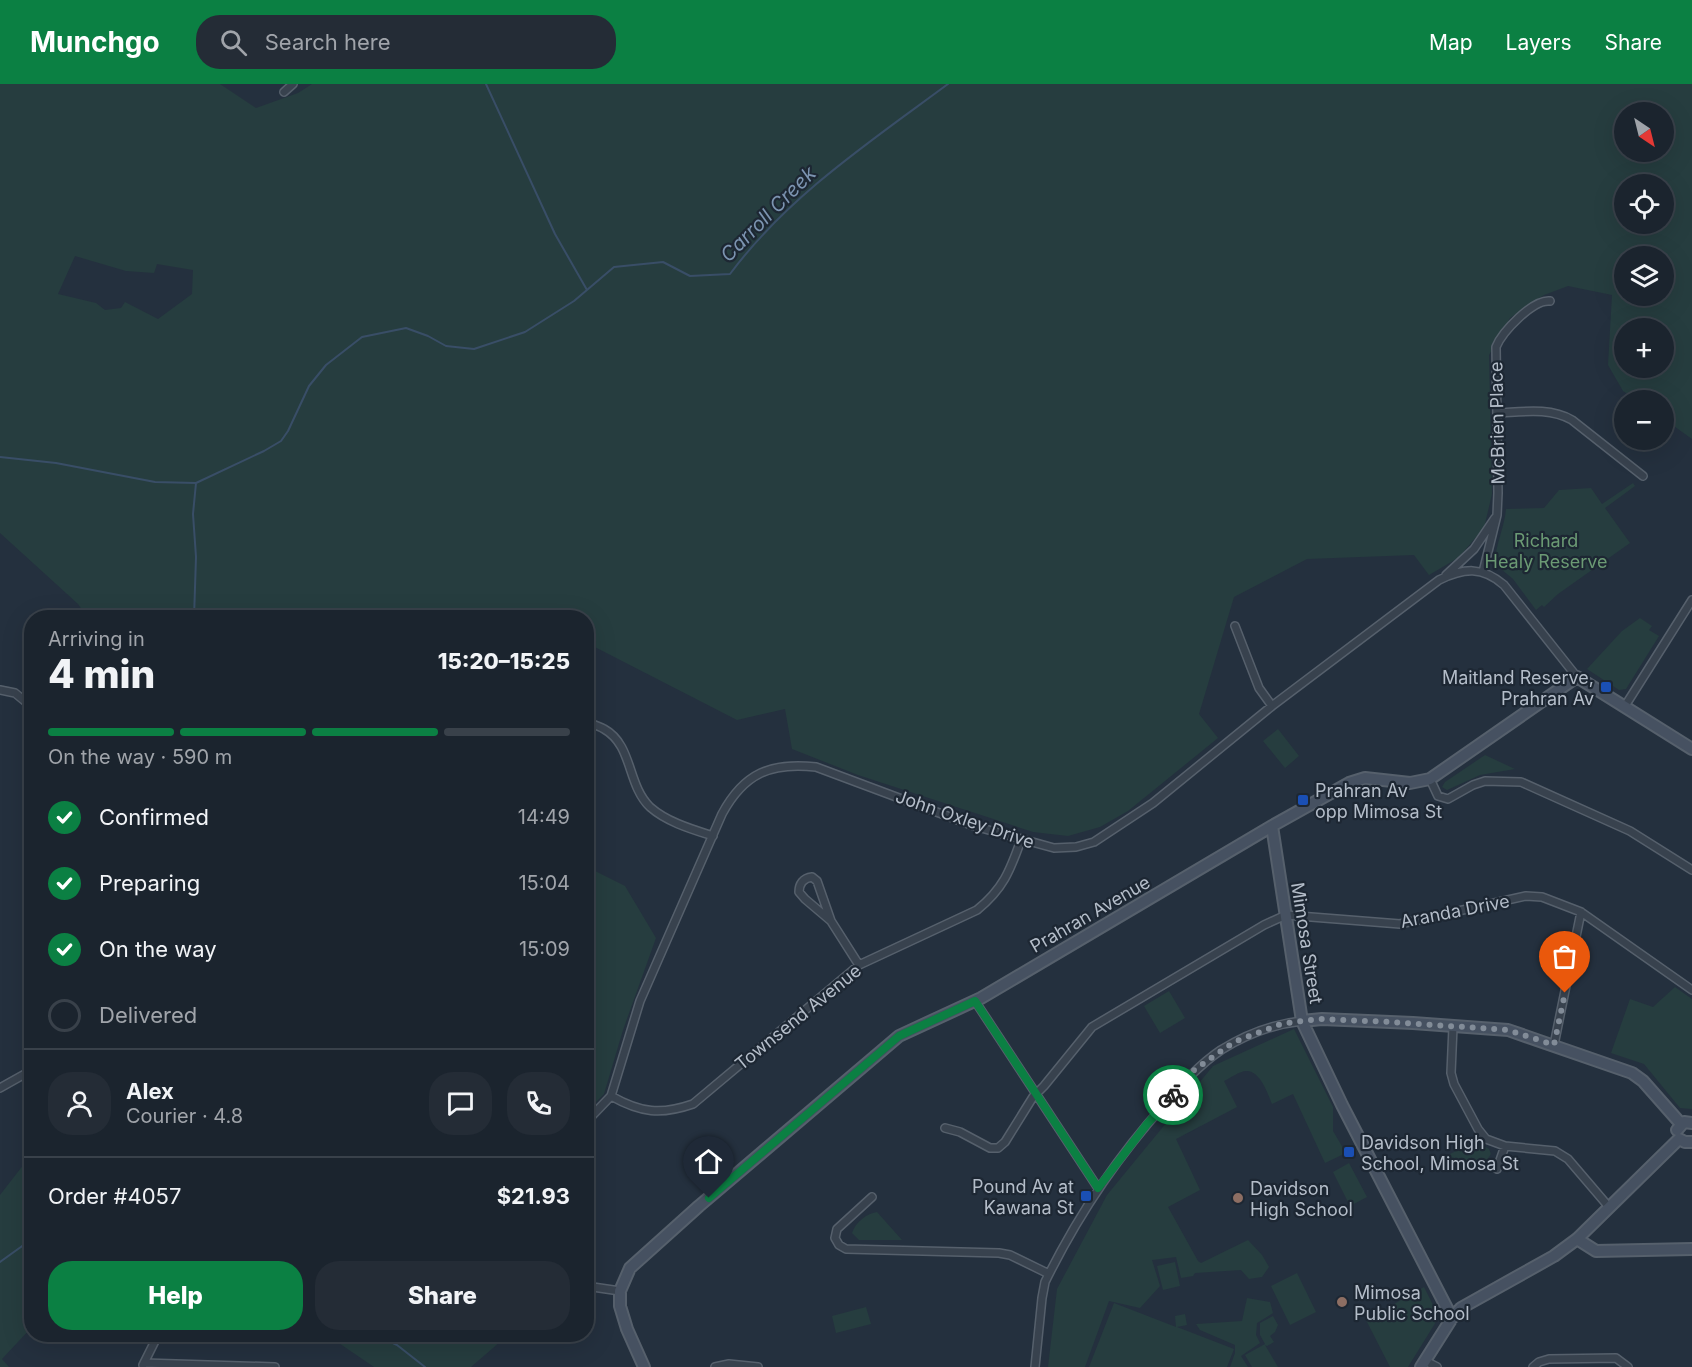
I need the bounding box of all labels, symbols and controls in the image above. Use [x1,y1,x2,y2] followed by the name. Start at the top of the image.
[196,15,616,69] search box
[30,25,160,59] text: Munchgo
[217,26,250,59] icon: search
[265,29,391,55] text: Search here
[1429,30,1473,55] text: Map
[1506,30,1572,55] text: Layers
[1605,30,1662,55] text: Share
[1614,102,1674,162] north arrow
[1614,102,1674,450] map controls
[715,161,821,267] water label: Carroll Creek
[1614,174,1674,234] button: locate
[1614,246,1674,306] button: layers
[1614,318,1674,378] button: +
[1485,361,1509,485] street label: McBrien Place
[1614,390,1674,450] button: −
[1485,530,1607,572] park label: Richard Healy Reserve
[48,627,145,651] text: Arriving in
[438,648,570,674] text: 15:20–15:25
[48,650,155,697] text: 4 min
[1442,667,1594,709] place label: Maitland Reserve, Prahran Av
[1599,680,1613,694] marker: Maitland Reserve, Prahran Av
[48,745,232,769] text: On the way · 590 m
[1315,780,1442,822] place label: Prahran Av opp Mimosa St
[893,785,1037,853] street label: John Oxley Drive
[1296,793,1310,807] marker: Prahran Av opp Mimosa St
[48,801,81,834] icon: check
[99,804,209,830] text: Confirmed
[518,805,570,829] text: 14:49
[48,867,81,900] icon: check
[99,870,200,896] text: Preparing
[518,871,570,895] text: 15:04
[1026,871,1154,957] street label: Prahran Avenue
[1287,881,1327,1005] street label: Mimosa Street
[1399,890,1511,932] street label: Aranda Drive
[1539,931,1590,993] pin
[48,933,81,966] icon: check
[99,936,217,962] text: On the way
[519,937,570,961] text: 15:09
[1548,940,1581,973] icon: bag
[731,960,865,1074] street label: Townsend Avenue
[99,1002,197,1028] text: Delivered
[1143,1065,1203,1125] courier
[48,1072,111,1135] button: person
[429,1072,492,1135] button: chat
[507,1072,570,1135] button: phone
[126,1078,174,1104] text: Alex
[1157,1079,1190,1112] icon: bike
[126,1104,243,1128] text: Courier · 4.8
[1361,1132,1519,1174] place label: Davidson High School, Mimosa St
[683,1136,734,1198] pin
[692,1145,725,1178] icon: home
[1342,1145,1356,1159] marker: Davidson High School, Mimosa St
[972,1176,1074,1218] place label: Pound Av at Kawana St
[1250,1178,1353,1220] place label: Davidson High School
[48,1183,181,1209] text: Order #4057
[497,1183,570,1209] text: $21.93
[1079,1189,1093,1203] marker: Pound Av at Kawana St
[1231,1191,1245,1205] marker: Davidson High School
[48,1261,303,1330] button: Help
[315,1261,570,1330] button: Share
[1354,1282,1470,1324] place label: Mimosa Public School
[1335,1295,1349,1309] marker: Mimosa Public School

